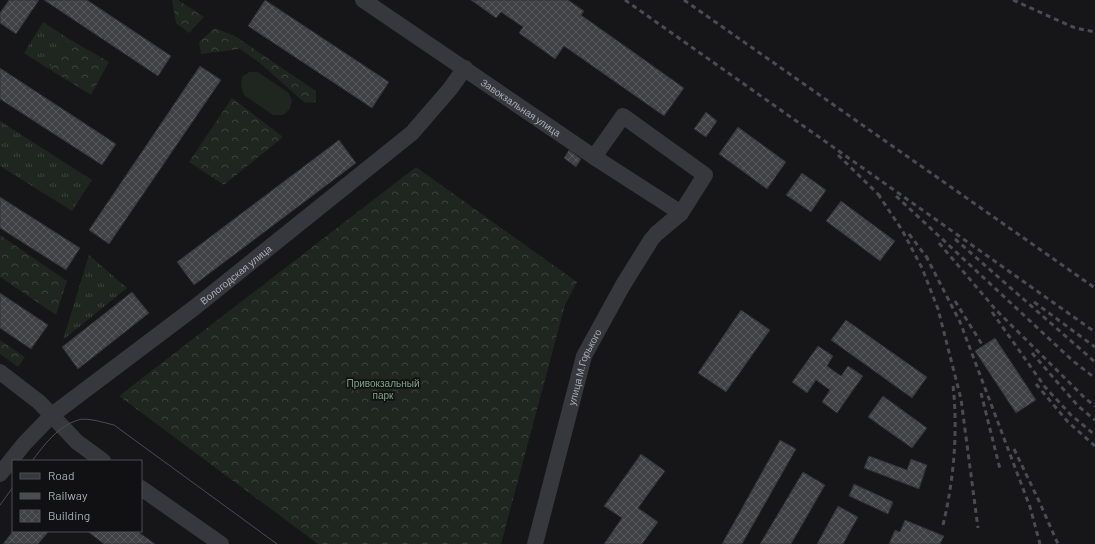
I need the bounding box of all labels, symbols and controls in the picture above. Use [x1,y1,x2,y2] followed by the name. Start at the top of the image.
[479,76,564,139] street label: Завокзальная улица
[198,242,274,307] street label: Вологодская улица
[565,326,604,407] street label: улица М.Горького
[346,377,420,401] park label: Привокзальный парк
[12,460,142,532] legend
[48,468,75,482] text: Road
[48,488,88,502] text: Railway
[48,508,90,522] text: Building

